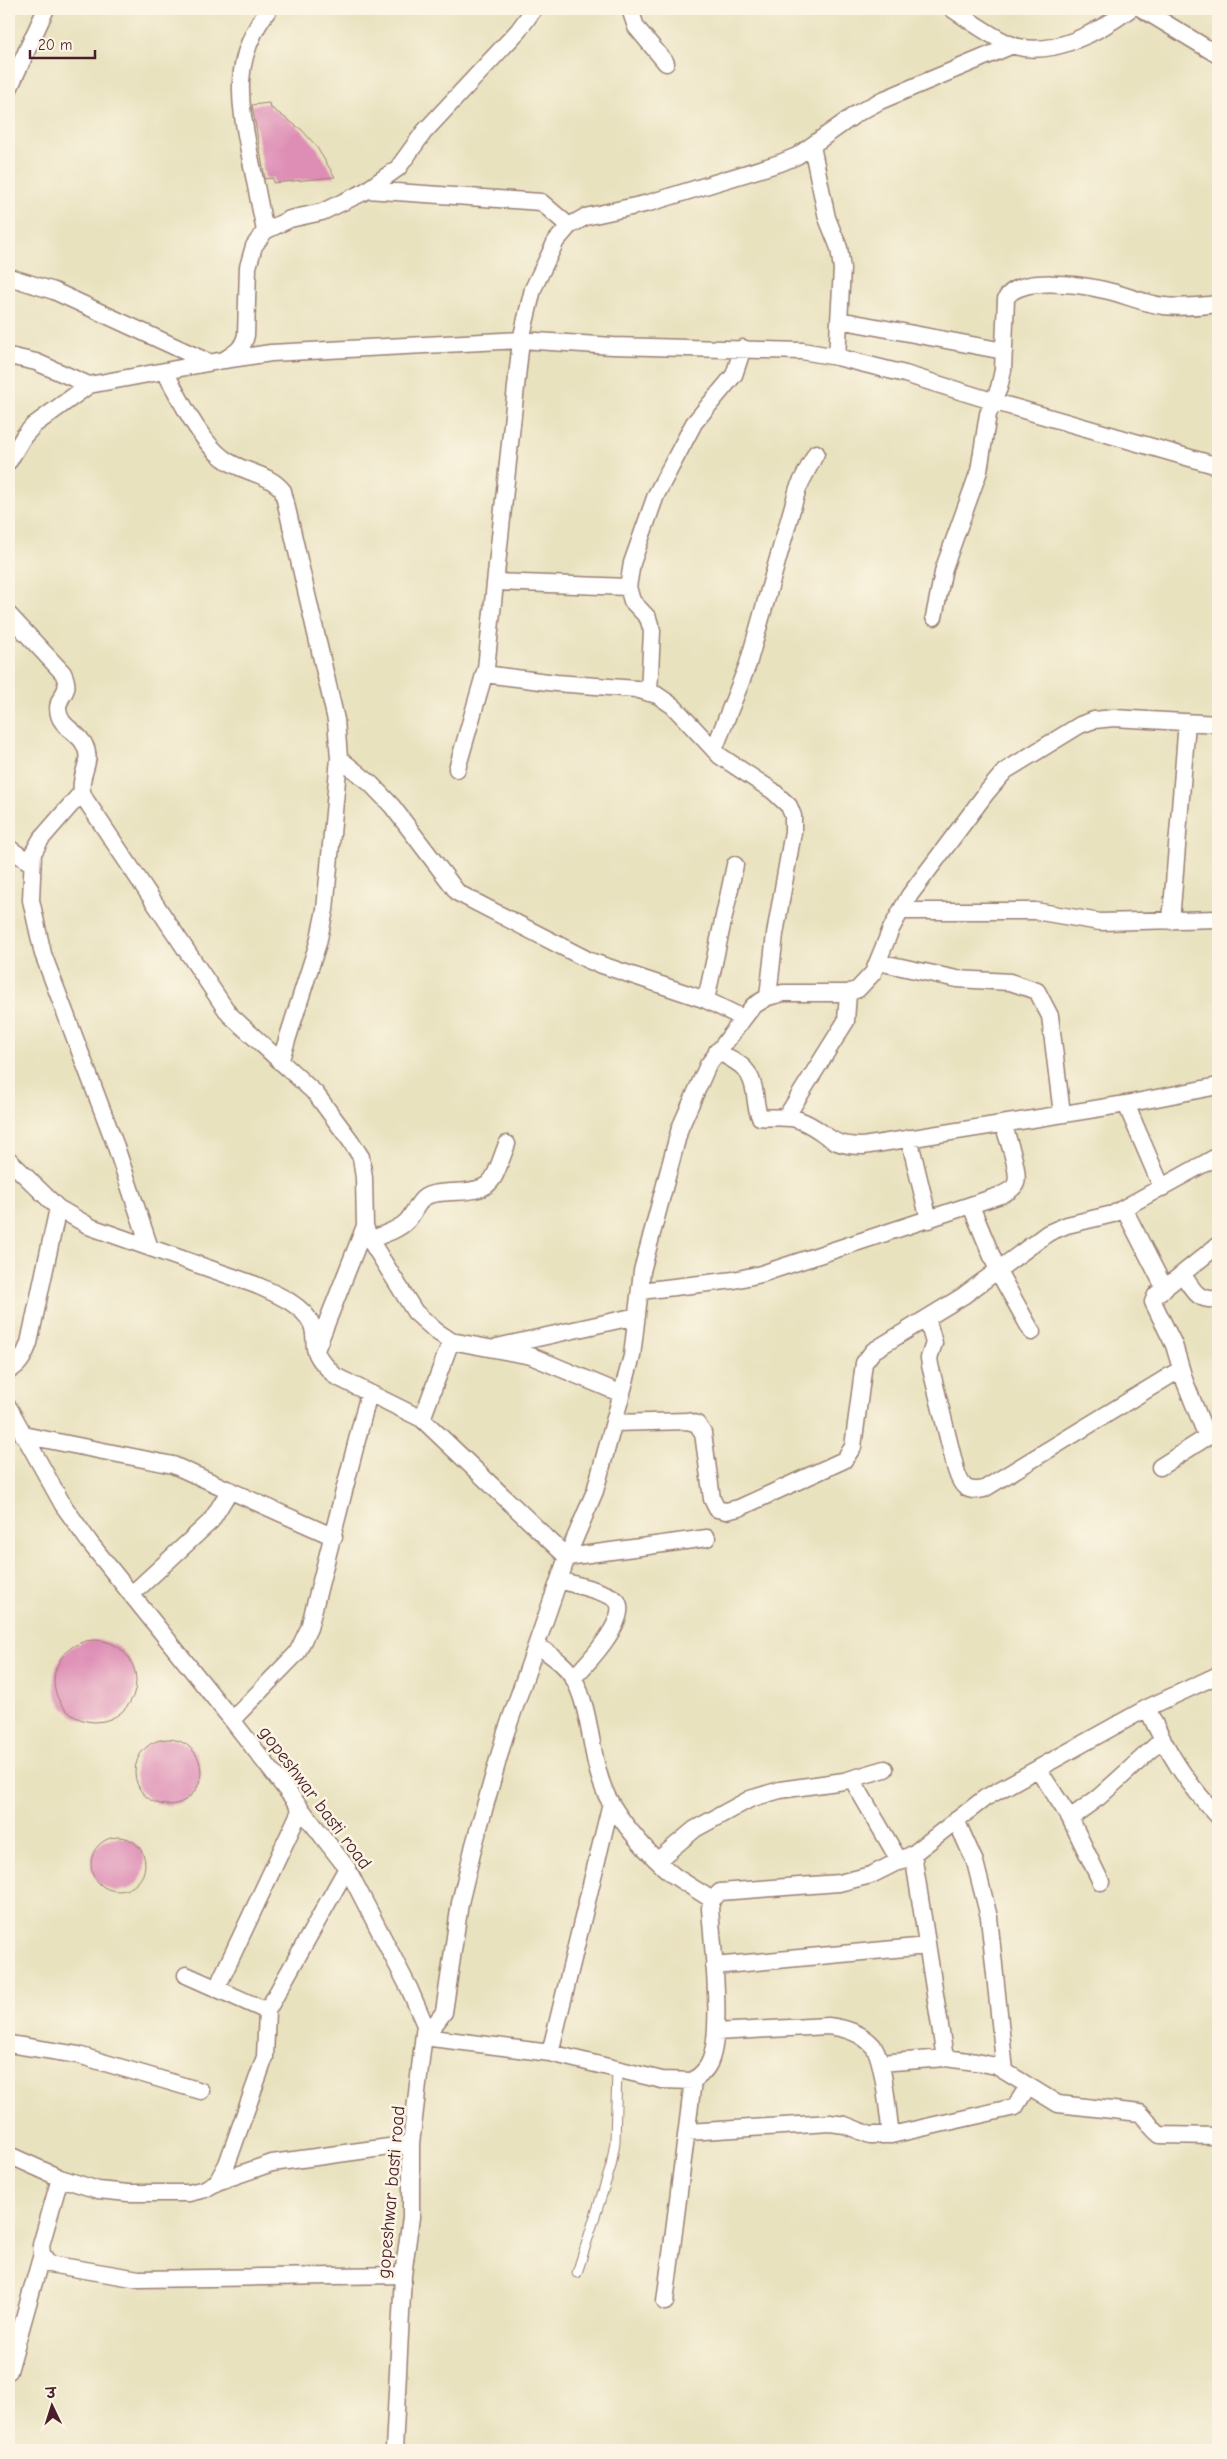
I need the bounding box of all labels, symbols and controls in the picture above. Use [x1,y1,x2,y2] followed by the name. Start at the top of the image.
[30,28,95,60] scale bar
[38,36,72,54] text: 20 m
[254,1722,376,1874] street label: gopeshwar basti road
[372,2105,410,2280] street label: gopeshwar basti road
[28,2382,78,2432] north arrow
[44,2385,58,2402] text: उ

